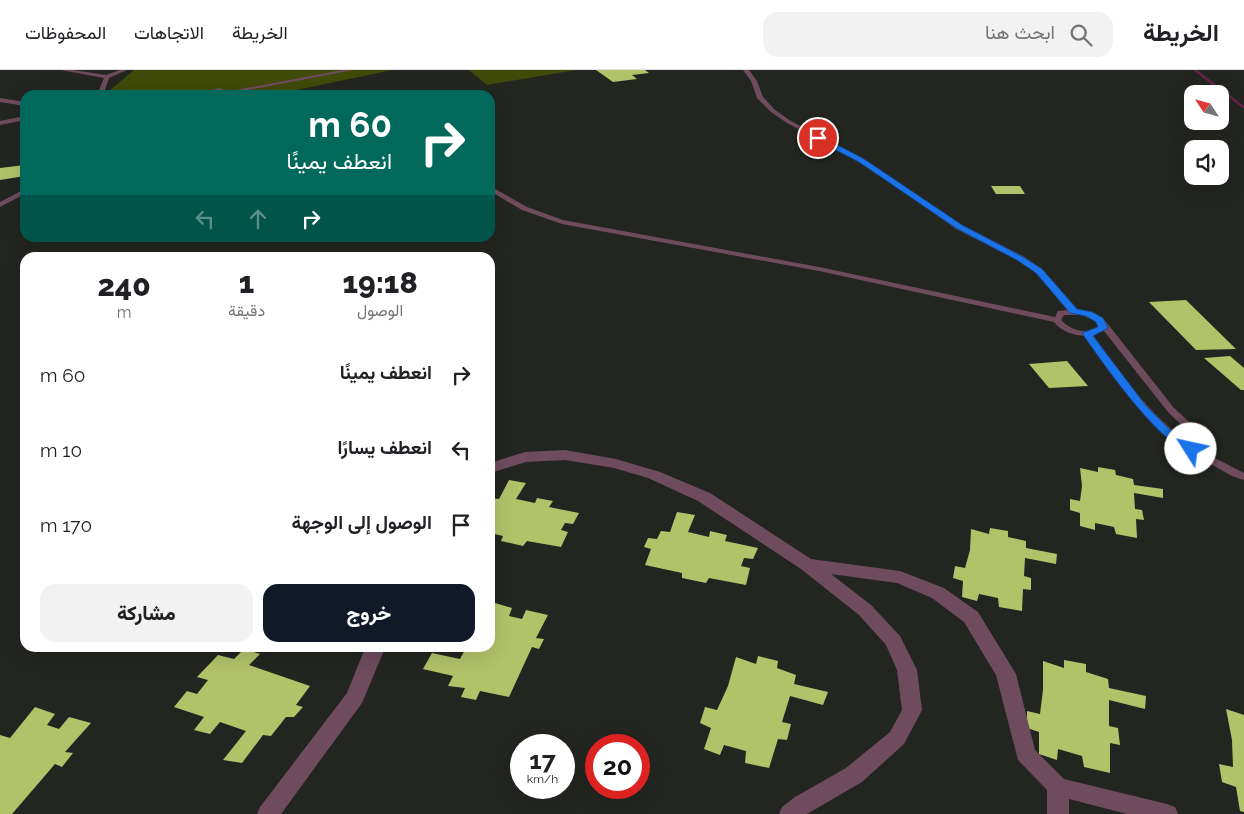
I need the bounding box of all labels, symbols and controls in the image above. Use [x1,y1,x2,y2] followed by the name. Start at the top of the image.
[763,12,1113,57] search box
[1143,18,1219,47] text: الخريطة
[985,21,1055,43] text: ابحث هنا
[1067,21,1095,49] icon: search
[25,22,106,43] text: المحفوظات
[134,22,204,43] text: الاتجاهات
[232,22,288,43] text: الخريطة
[1184,85,1229,130] north arrow
[1184,85,1229,185] map controls
[308,104,392,145] text: 60 m
[410,110,475,175] icon: right
[797,117,839,159] pin
[804,124,832,152] icon: arrive
[1184,140,1229,185] button: sound
[287,148,392,174] text: انعطف يمينًا
[191,205,219,233] icon: left
[244,205,272,233] icon: ahead
[297,205,325,233] icon: right
[239,265,254,300] text: 1
[342,265,418,300] text: 19:18
[97,268,151,303] text: 240
[228,301,265,320] text: دقيقة
[357,301,403,320] text: الوصول
[117,303,131,322] text: m
[340,361,432,383] text: انعطف يمينًا
[447,361,475,389] icon: right
[40,364,85,386] text: 60 m
[1164,422,1216,474] position arrow
[338,436,432,458] text: انعطف يسارًا
[447,436,475,464] icon: left
[40,439,82,461] text: 10 m
[292,511,432,533] text: الوصول إلى الوجهة
[447,511,475,539] icon: arrive
[40,514,92,536] text: 170 m
[40,584,253,642] button: مشاركة
[263,584,475,642] button: خروج
[585,734,650,799] speed limit sign: 20
[529,745,556,775] text: 17
[527,772,558,786] text: km/h

